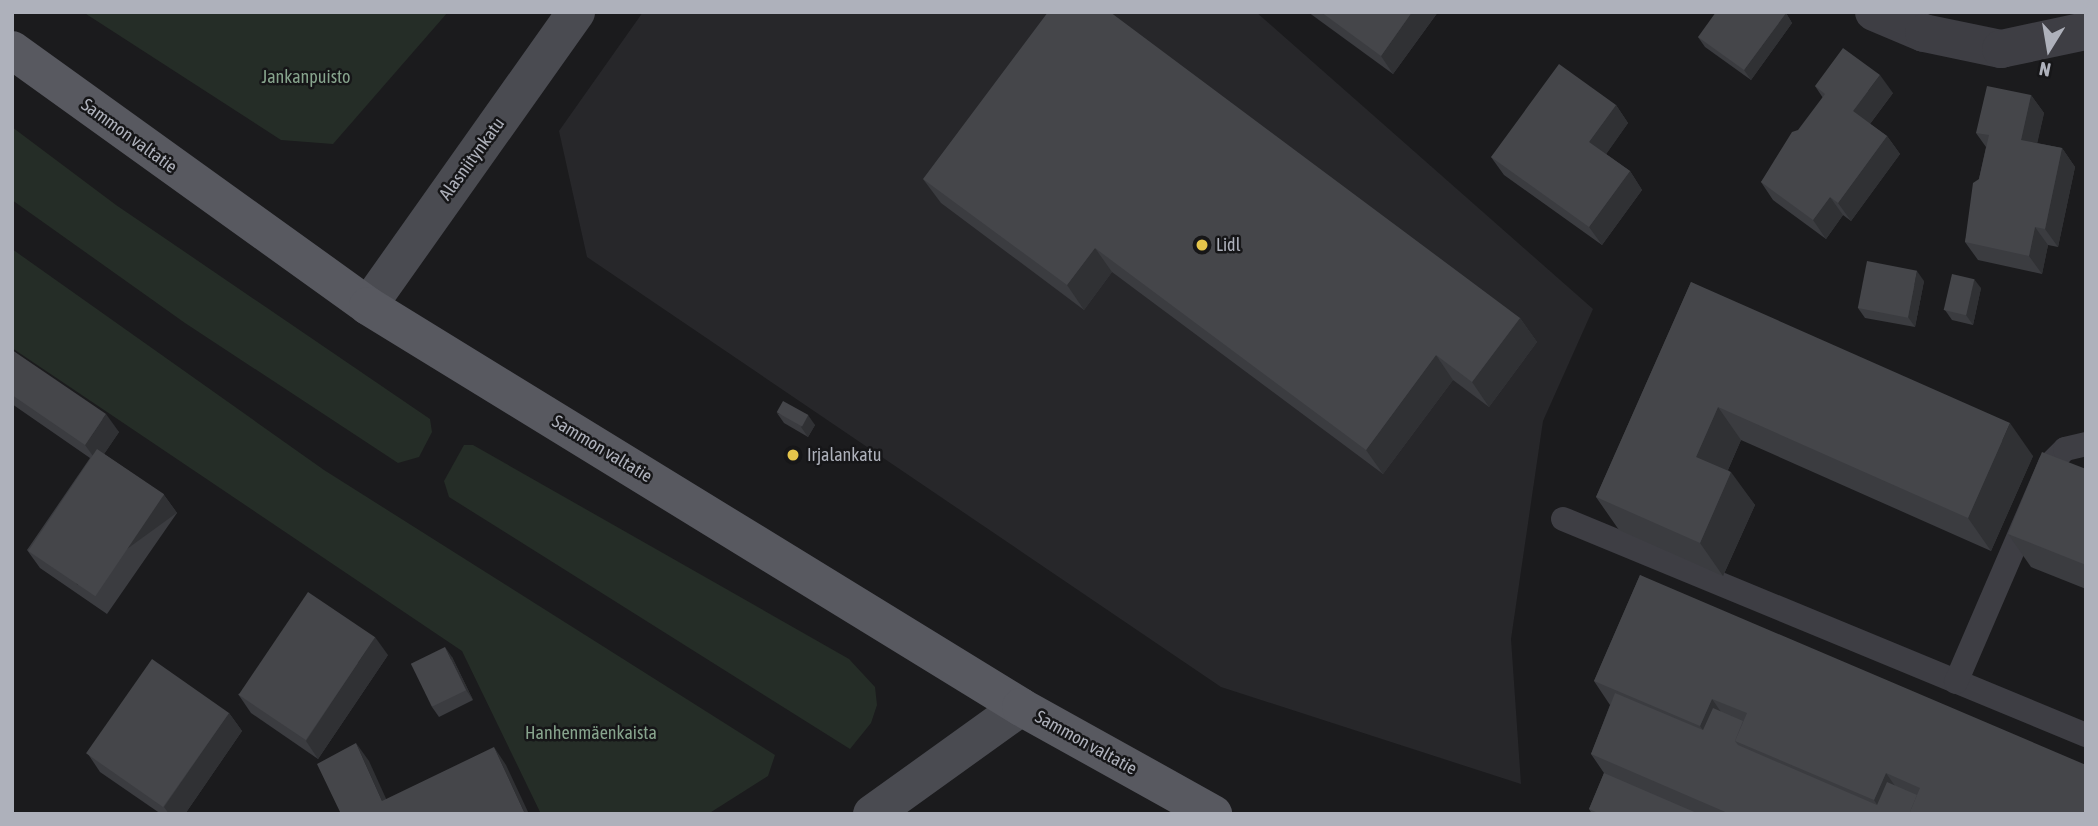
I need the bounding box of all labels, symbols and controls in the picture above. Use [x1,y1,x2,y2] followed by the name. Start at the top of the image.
[2014,14,2084,84] north arrow
[2037,58,2053,81] text: N
[261,66,351,88] park label: Jankanpuisto
[77,94,181,178] street label: Sammon valtatie
[435,113,509,205] street label: Alasniitynkatu
[1216,234,1240,256] place label: Lidl
[1194,237,1210,253] marker: Lidl
[548,411,656,487] street label: Sammon valtatie
[807,444,881,466] place label: Irjalankatu
[785,447,801,463] marker: Irjalankatu
[1031,706,1141,780] street label: Sammon valtatie
[525,722,657,744] park label: Hanhenmäenkaista

